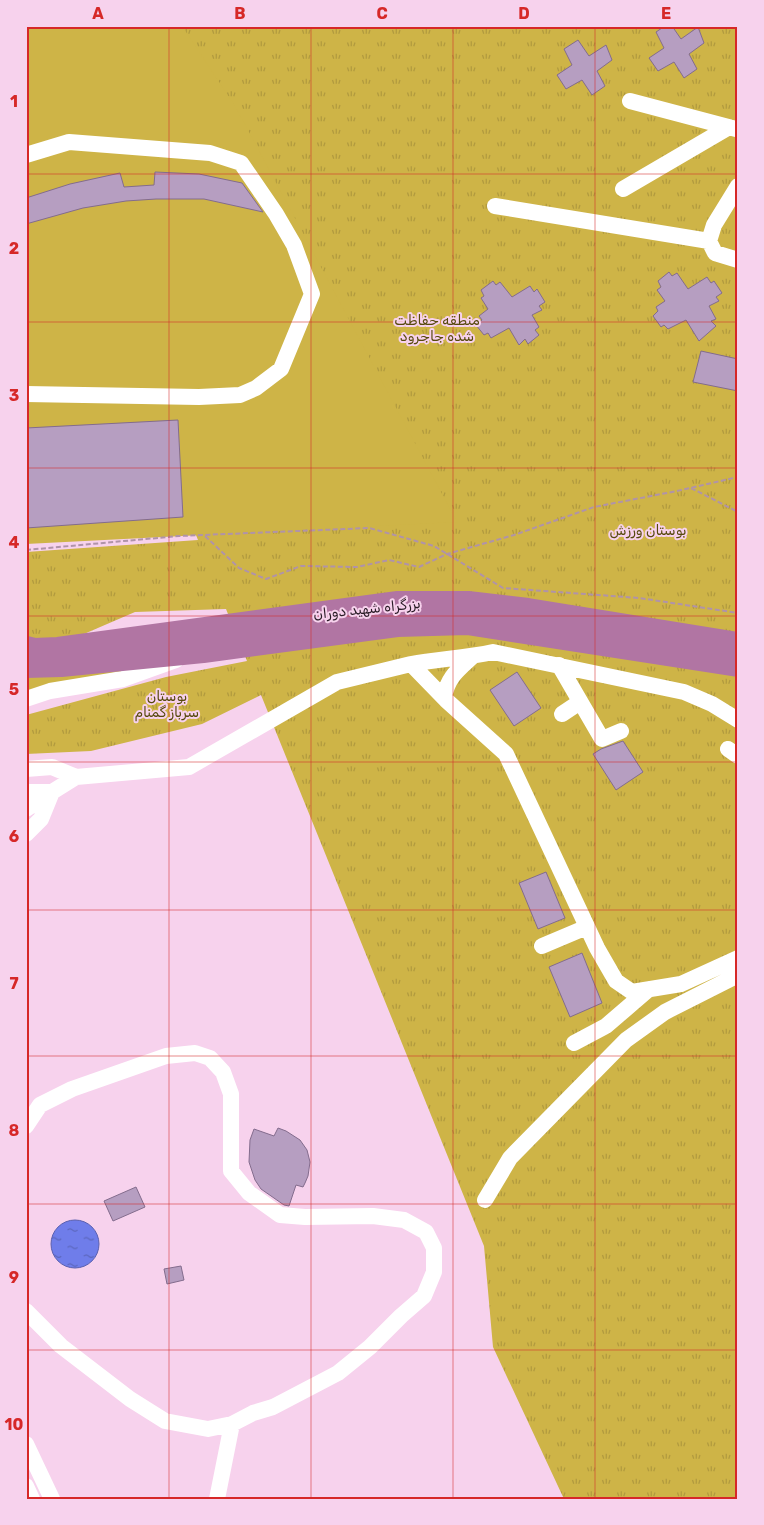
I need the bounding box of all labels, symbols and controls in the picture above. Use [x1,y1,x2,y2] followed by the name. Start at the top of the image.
[92,4,104,23] text: A
[234,4,246,23] text: B
[376,4,388,23] text: C
[518,4,530,23] text: D
[661,4,671,23] text: E
[10,92,18,111] text: 1
[9,239,19,258] text: 2
[394,312,480,345] park label: منطقه حفاظت شده جاجرود
[9,386,19,405] text: 3
[610,522,686,539] park label: بوستان ورزش
[9,533,20,552] text: 4
[312,595,422,623] street label: بزرگراه شهید دوران
[9,680,19,699] text: 5
[135,688,199,722] park label: بوستان سرباز گمنام
[9,827,19,846] text: 6
[9,974,19,993] text: 7
[9,1121,20,1140] text: 8
[9,1268,19,1287] text: 9
[5,1415,24,1434] text: 10

